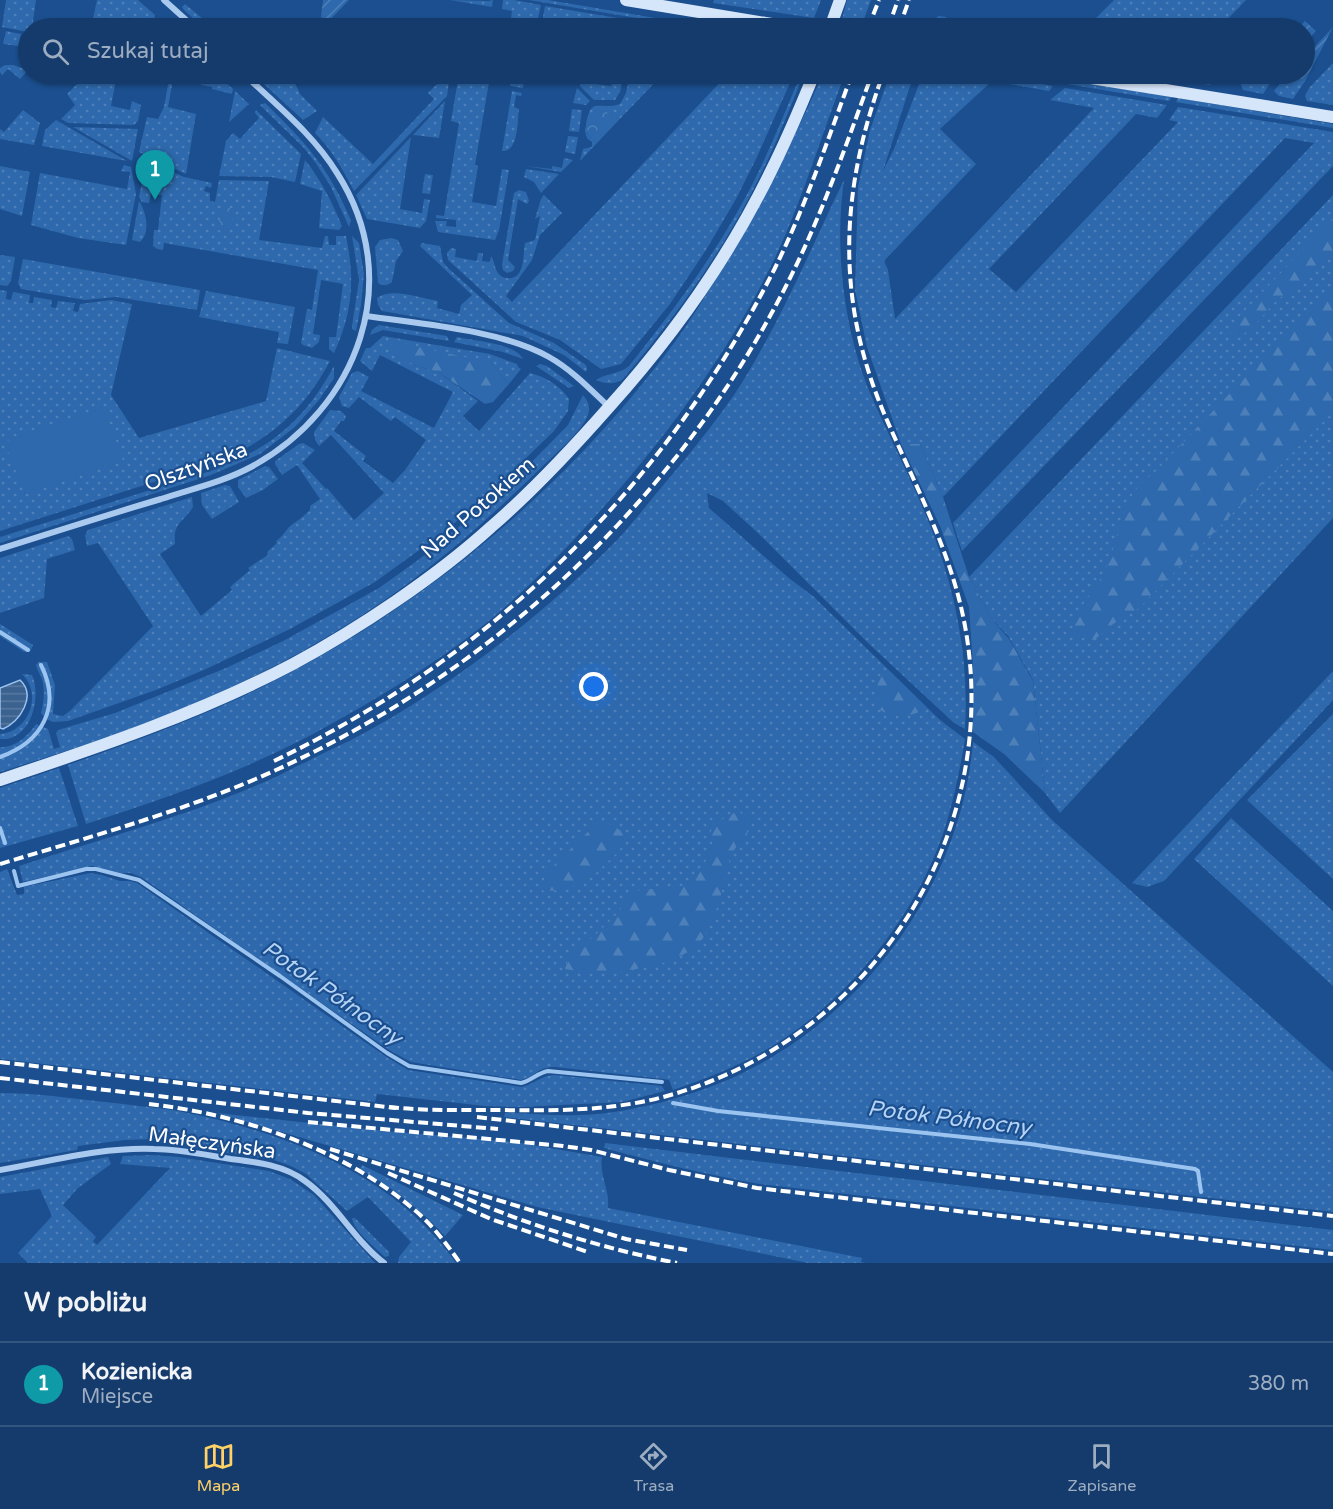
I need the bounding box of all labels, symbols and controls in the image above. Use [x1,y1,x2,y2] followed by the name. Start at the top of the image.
[18,18,1315,84] search box
[39,35,72,68] icon: search
[87,38,209,64] text: Szukaj tutaj
[136,150,174,200] pin: 1
[141,437,251,497] street label: Olsztyńska
[416,452,540,564] street label: Nad Potokiem
[579,672,608,701] your location
[257,935,408,1052] water label: Potok Północny
[866,1095,1034,1141] water label: Potok Północny
[147,1122,277,1164] street label: Małęczyńska
[24,1287,147,1318] text: W pobliżu
[81,1359,193,1385] text: Kozienicka
[37,1372,50,1396] text: 1
[1248,1372,1309,1396] text: 380 m
[81,1385,153,1409] text: Miejsce
[197,1440,240,1496] tab: Mapa
[634,1440,674,1496] tab: Trasa
[1068,1440,1136,1496] tab: Zapisane

